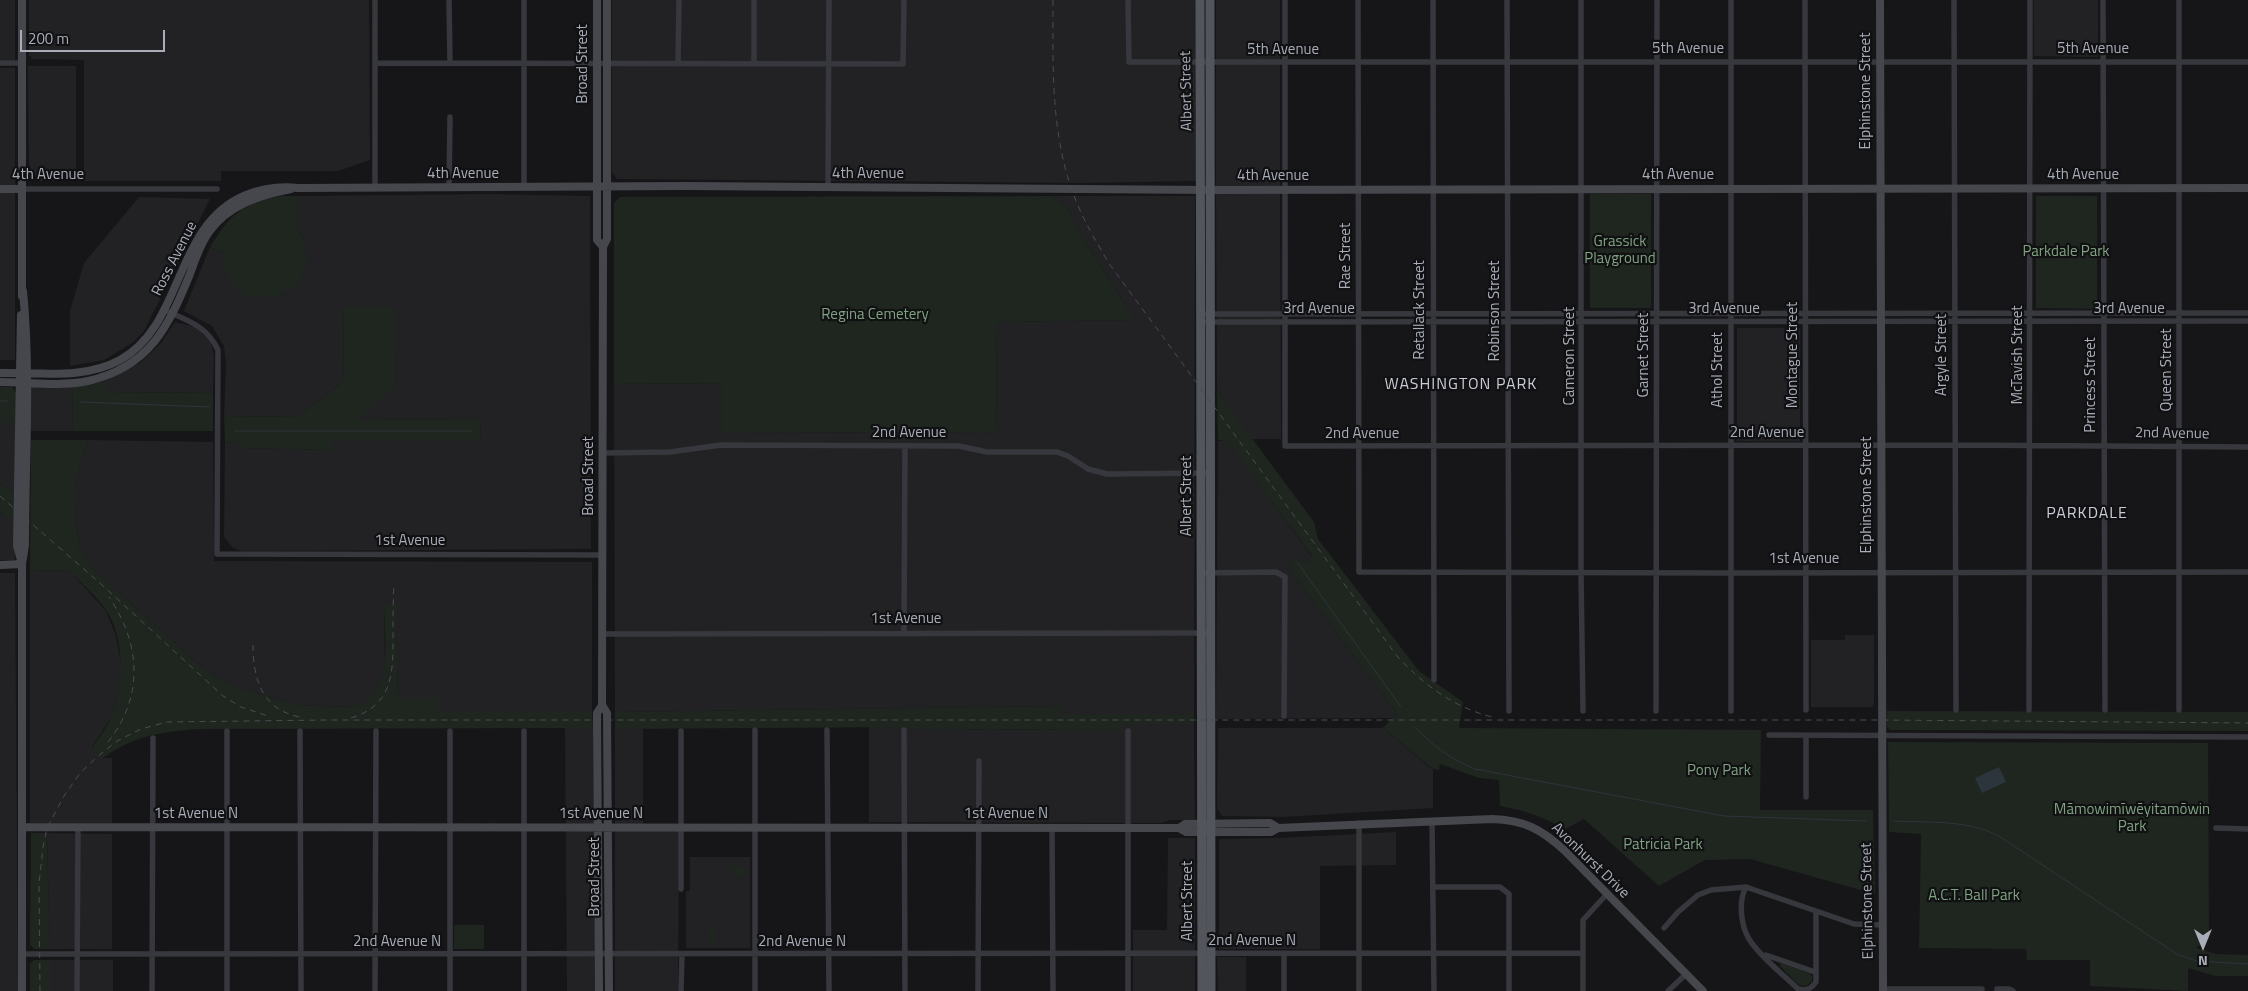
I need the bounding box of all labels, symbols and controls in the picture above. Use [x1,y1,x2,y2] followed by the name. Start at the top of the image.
[22,20,168,52] scale bar
[574,24,592,104] street label: Broad Street
[28,27,69,50] text: 200 m
[1857,33,1875,149] street label: Elphinstone Street
[1652,40,1724,58] street label: 5th Avenue
[2057,40,2129,58] street label: 5th Avenue
[1247,41,1319,59] street label: 5th Avenue
[1177,51,1197,131] street label: Albert Street
[427,165,499,183] street label: 4th Avenue
[832,165,904,183] street label: 4th Avenue
[12,166,84,184] street label: 4th Avenue
[1642,166,1714,184] street label: 4th Avenue
[2047,166,2119,184] street label: 4th Avenue
[1237,167,1309,185] street label: 4th Avenue
[149,219,201,299] street label: Ross Avenue
[1337,223,1355,289] street label: Rae Street
[1584,233,1656,268] park label: Grassick Playground
[2022,243,2110,261] park label: Parkdale Park
[1411,260,1429,360] street label: Retallack Street
[1486,260,1504,362] street label: Robinson Street
[1283,300,1355,318] street label: 3rd Avenue
[1688,300,1760,318] street label: 3rd Avenue
[2093,300,2165,318] street label: 3rd Avenue
[1784,302,1802,408] street label: Montague Street
[2009,305,2027,405] street label: McTavish Street
[821,306,929,324] park label: Regina Cemetery
[1561,307,1579,405] street label: Cameron Street
[1635,313,1653,397] street label: Garnet Street
[1933,314,1951,396] street label: Argyle Street
[2158,328,2176,412] street label: Queen Street
[1709,332,1727,408] street label: Athol Street
[2082,337,2100,433] street label: Princess Street
[1383,375,1539,395] district label: WASHINGTON PARK
[872,424,946,442] street label: 2nd Avenue
[1730,424,1804,442] street label: 2nd Avenue
[2135,424,2209,444] street label: 2nd Avenue
[1325,425,1399,443] street label: 2nd Avenue
[580,436,598,516] street label: Broad Street
[1858,437,1876,553] street label: Elphinstone Street
[1178,456,1196,536] street label: Albert Street
[2045,504,2129,524] district label: PARKDALE
[375,532,445,550] street label: 1st Avenue
[1769,550,1839,568] street label: 1st Avenue
[871,610,941,628] street label: 1st Avenue
[1687,762,1751,780] park label: Pony Park
[2054,801,2210,836] park label: Māmowimīwēyitamōwin Park
[154,805,238,823] street label: 1st Avenue N
[559,805,643,823] street label: 1st Avenue N
[964,805,1048,823] street label: 1st Avenue N
[1547,819,1633,903] street label: Avonhurst Drive
[1623,836,1703,854] park label: Patricia Park
[586,837,604,917] street label: Broad Street
[1858,842,1878,960] street label: Elphinstone Street
[1179,861,1197,941] street label: Albert Street
[1928,887,2020,905] park label: A.C.T. Ball Park
[2178,921,2228,971] north arrow
[1208,932,1296,950] street label: 2nd Avenue N
[353,933,441,951] street label: 2nd Avenue N
[758,933,846,951] street label: 2nd Avenue N
[2198,951,2208,972] text: N

